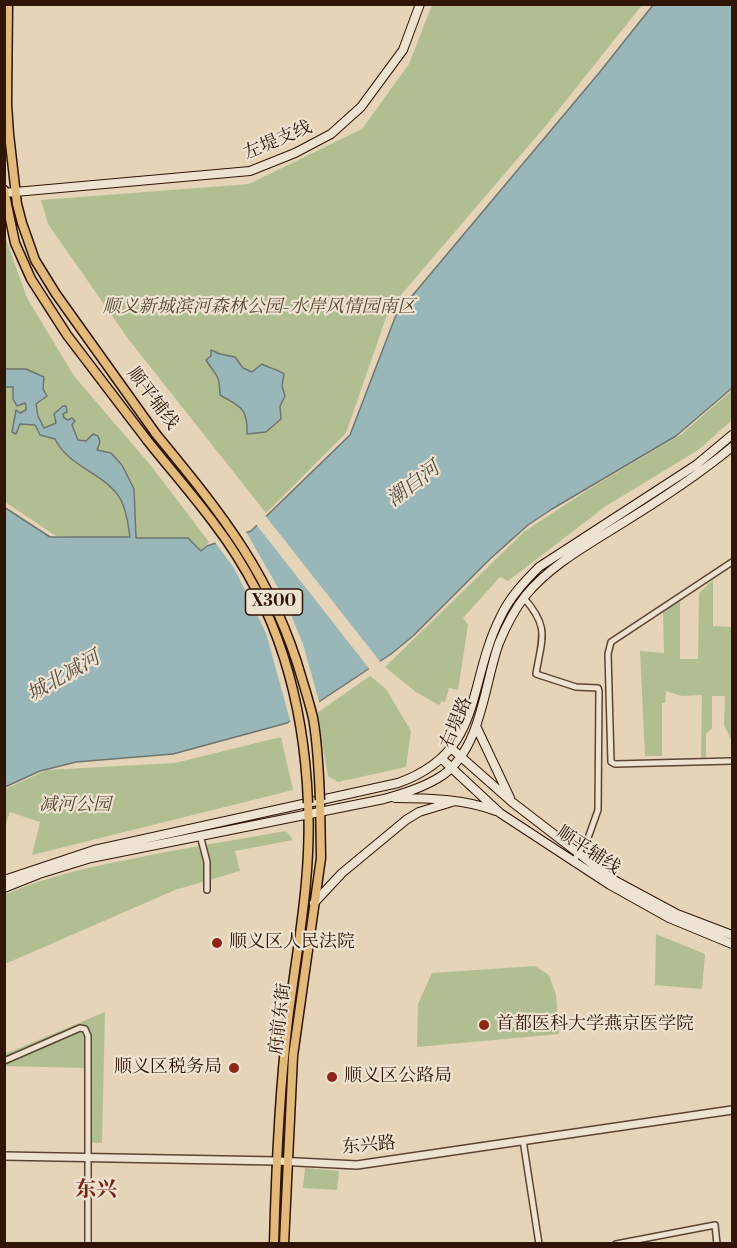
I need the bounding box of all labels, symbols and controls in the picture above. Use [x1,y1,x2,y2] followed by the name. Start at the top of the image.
[241,117,315,165] street label: 左堤支线
[102,297,416,319] park label: 顺义新城滨河森林公园-水岸风情园南区
[122,364,182,434] street label: 顺平辅线
[383,457,445,513] water label: 潮白河
[246,589,302,615] road number: X300
[23,647,105,707] water label: 城北减河
[437,694,477,752] street label: 右堤路
[39,795,111,817] park label: 减河公园
[552,822,624,880] street label: 顺平辅线
[229,932,355,954] place label: 顺义区人民法院
[210,936,224,950] marker: 顺义区人民法院
[266,982,296,1056] street label: 府前东街
[496,1014,694,1036] place label: 首都医科大学燕京医学院
[477,1018,491,1032] marker: 首都医科大学燕京医学院
[114,1057,222,1079] place label: 顺义区税务局
[227,1061,241,1075] marker: 顺义区税务局
[344,1066,452,1088] place label: 顺义区公路局
[325,1070,339,1084] marker: 顺义区公路局
[341,1133,397,1159] street label: 东兴路
[75,1178,117,1204] district label: 东兴

